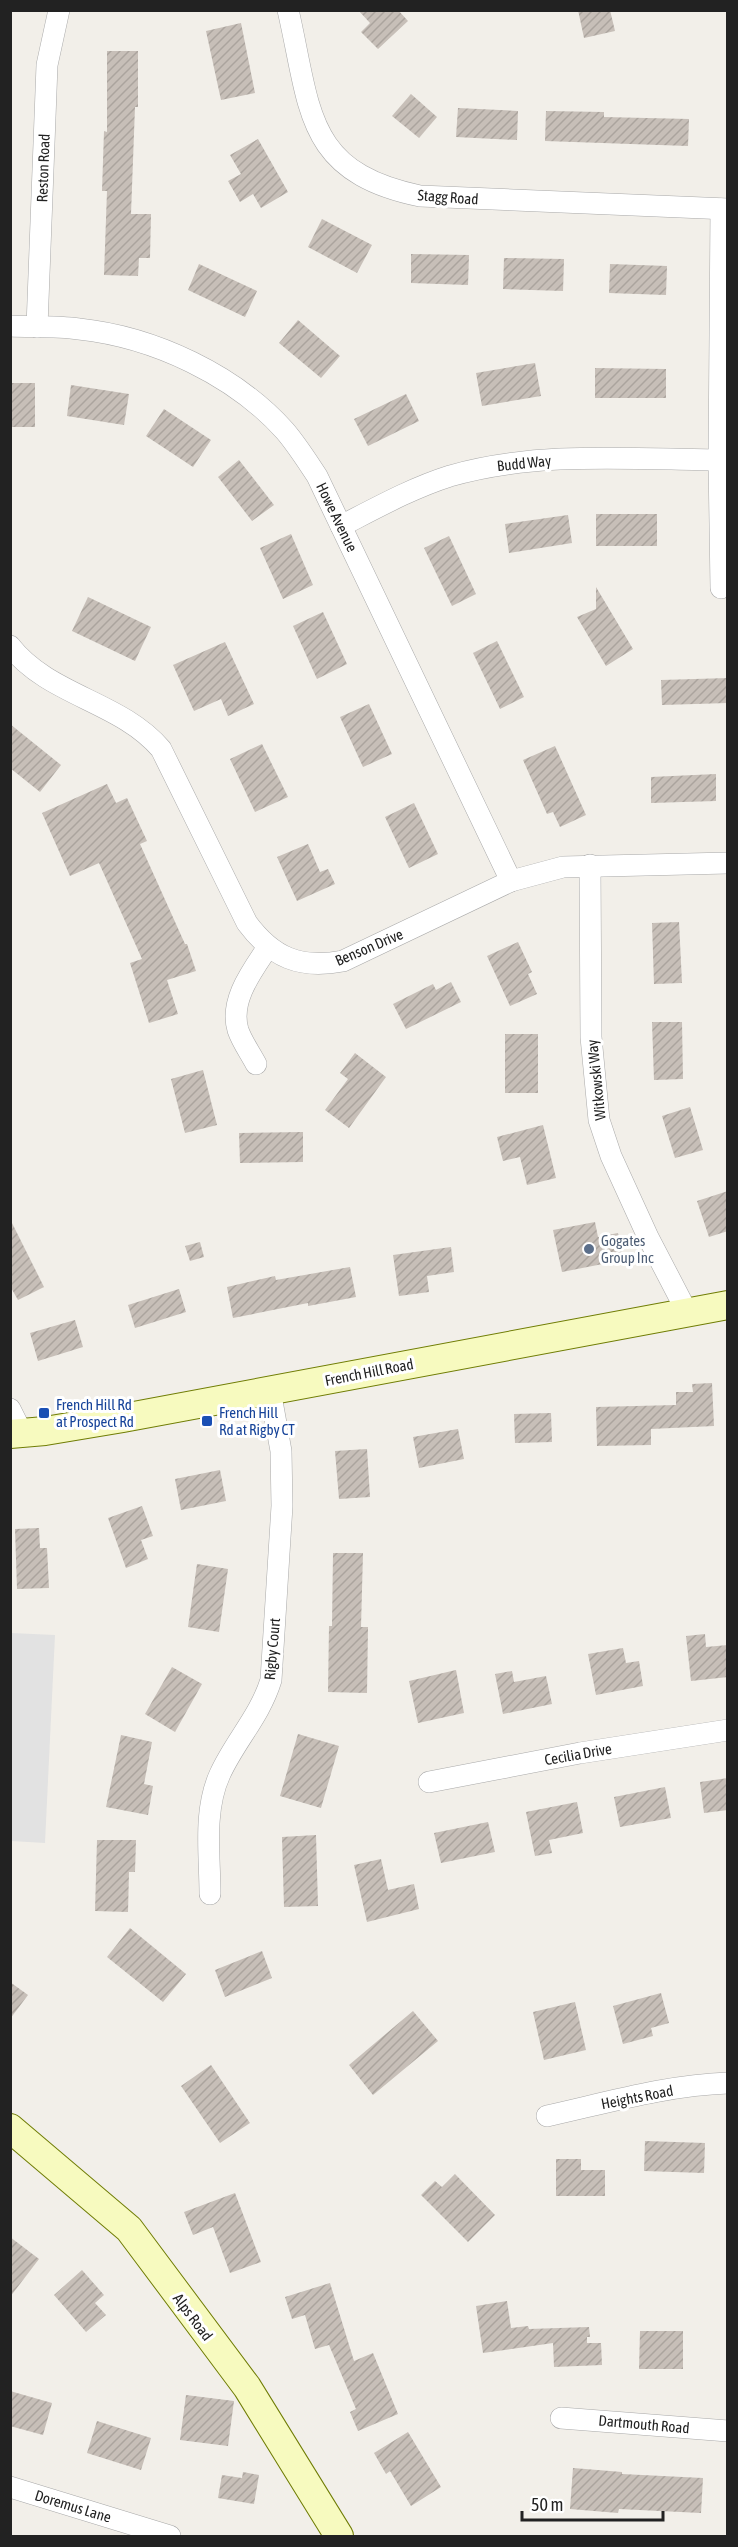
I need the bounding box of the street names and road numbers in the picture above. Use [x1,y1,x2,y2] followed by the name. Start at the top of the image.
[33,133,53,203] street label: Reston Road
[417,186,479,208] street label: Stagg Road
[496,452,552,474] street label: Budd Way
[313,480,361,555] street label: Howe Avenue
[333,925,406,969] street label: Benson Drive
[583,1039,609,1121] street label: Witkowski Way
[323,1355,415,1389] street label: French Hill Road
[261,1617,283,1681] street label: Rigby Court
[543,1740,613,1768] street label: Cecilia Drive
[600,2082,674,2112] street label: Heights Road
[170,2290,216,2344] street label: Alps Road
[598,2412,690,2436] street label: Dartmouth Road
[33,2486,113,2526] street label: Doremus Lane

